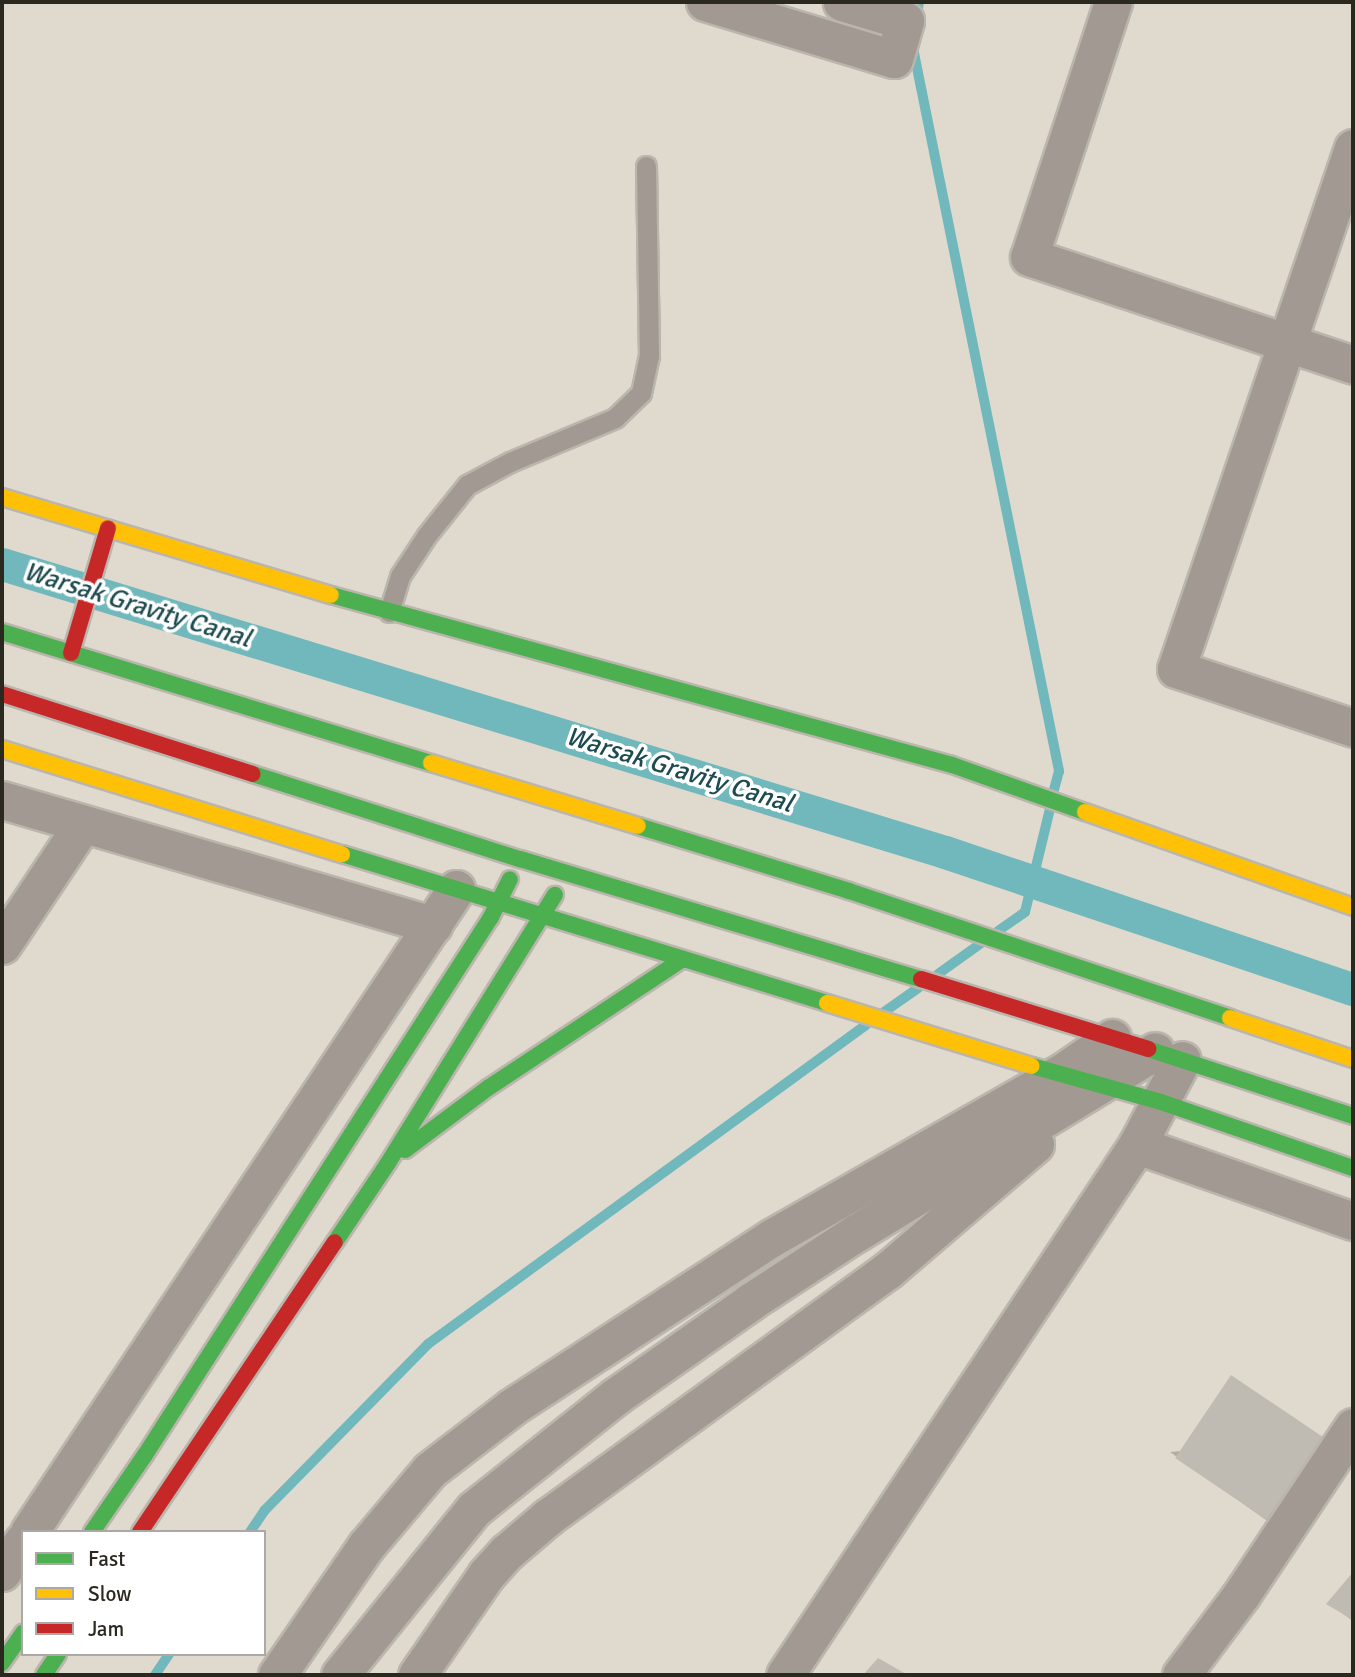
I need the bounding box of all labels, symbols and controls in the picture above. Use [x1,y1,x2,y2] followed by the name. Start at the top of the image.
[20,557,254,655] water label: Warsak Gravity Canal
[562,722,796,820] water label: Warsak Gravity Canal
[21,1530,266,1656] legend
[88,1546,125,1572] text: Fast
[88,1581,132,1607] text: Slow
[88,1616,124,1642] text: Jam

